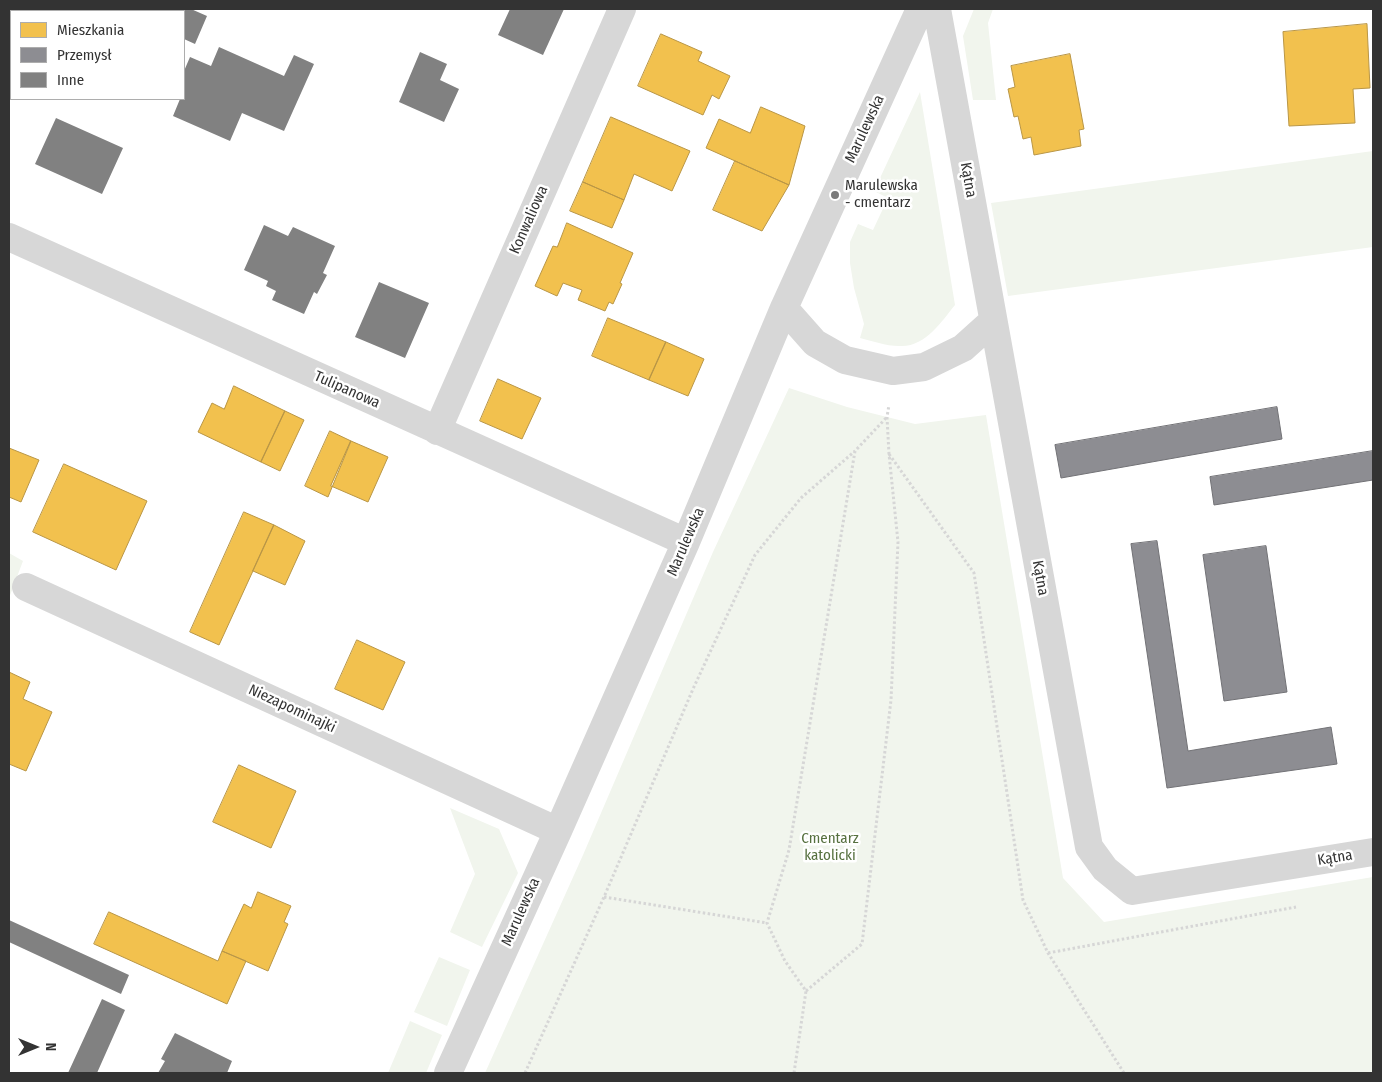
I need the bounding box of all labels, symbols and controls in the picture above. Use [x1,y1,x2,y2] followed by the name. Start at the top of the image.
[10,10,185,100] legend
[57,21,124,39] text: Mieszkania
[57,46,112,64] text: Przemysł
[57,71,84,89] text: Inne
[841,92,889,166] street label: Marulewska
[956,161,980,199] street label: Kątna
[845,177,918,212] place label: Marulewska - cmentarz
[506,183,552,257] street label: Konwaliowa
[829,189,841,201] marker: Marulewska - cmentarz
[311,368,383,412] street label: Tulipanowa
[664,505,708,579] street label: Marulewska
[1028,559,1052,597] street label: Kątna
[246,681,338,737] street label: Niezapominajki
[801,830,859,865] park label: Cmentarz katolicki
[1316,846,1354,870] street label: Kątna
[498,875,544,949] street label: Marulewska
[10,1022,60,1072] north arrow
[42,1043,59,1051] text: N

